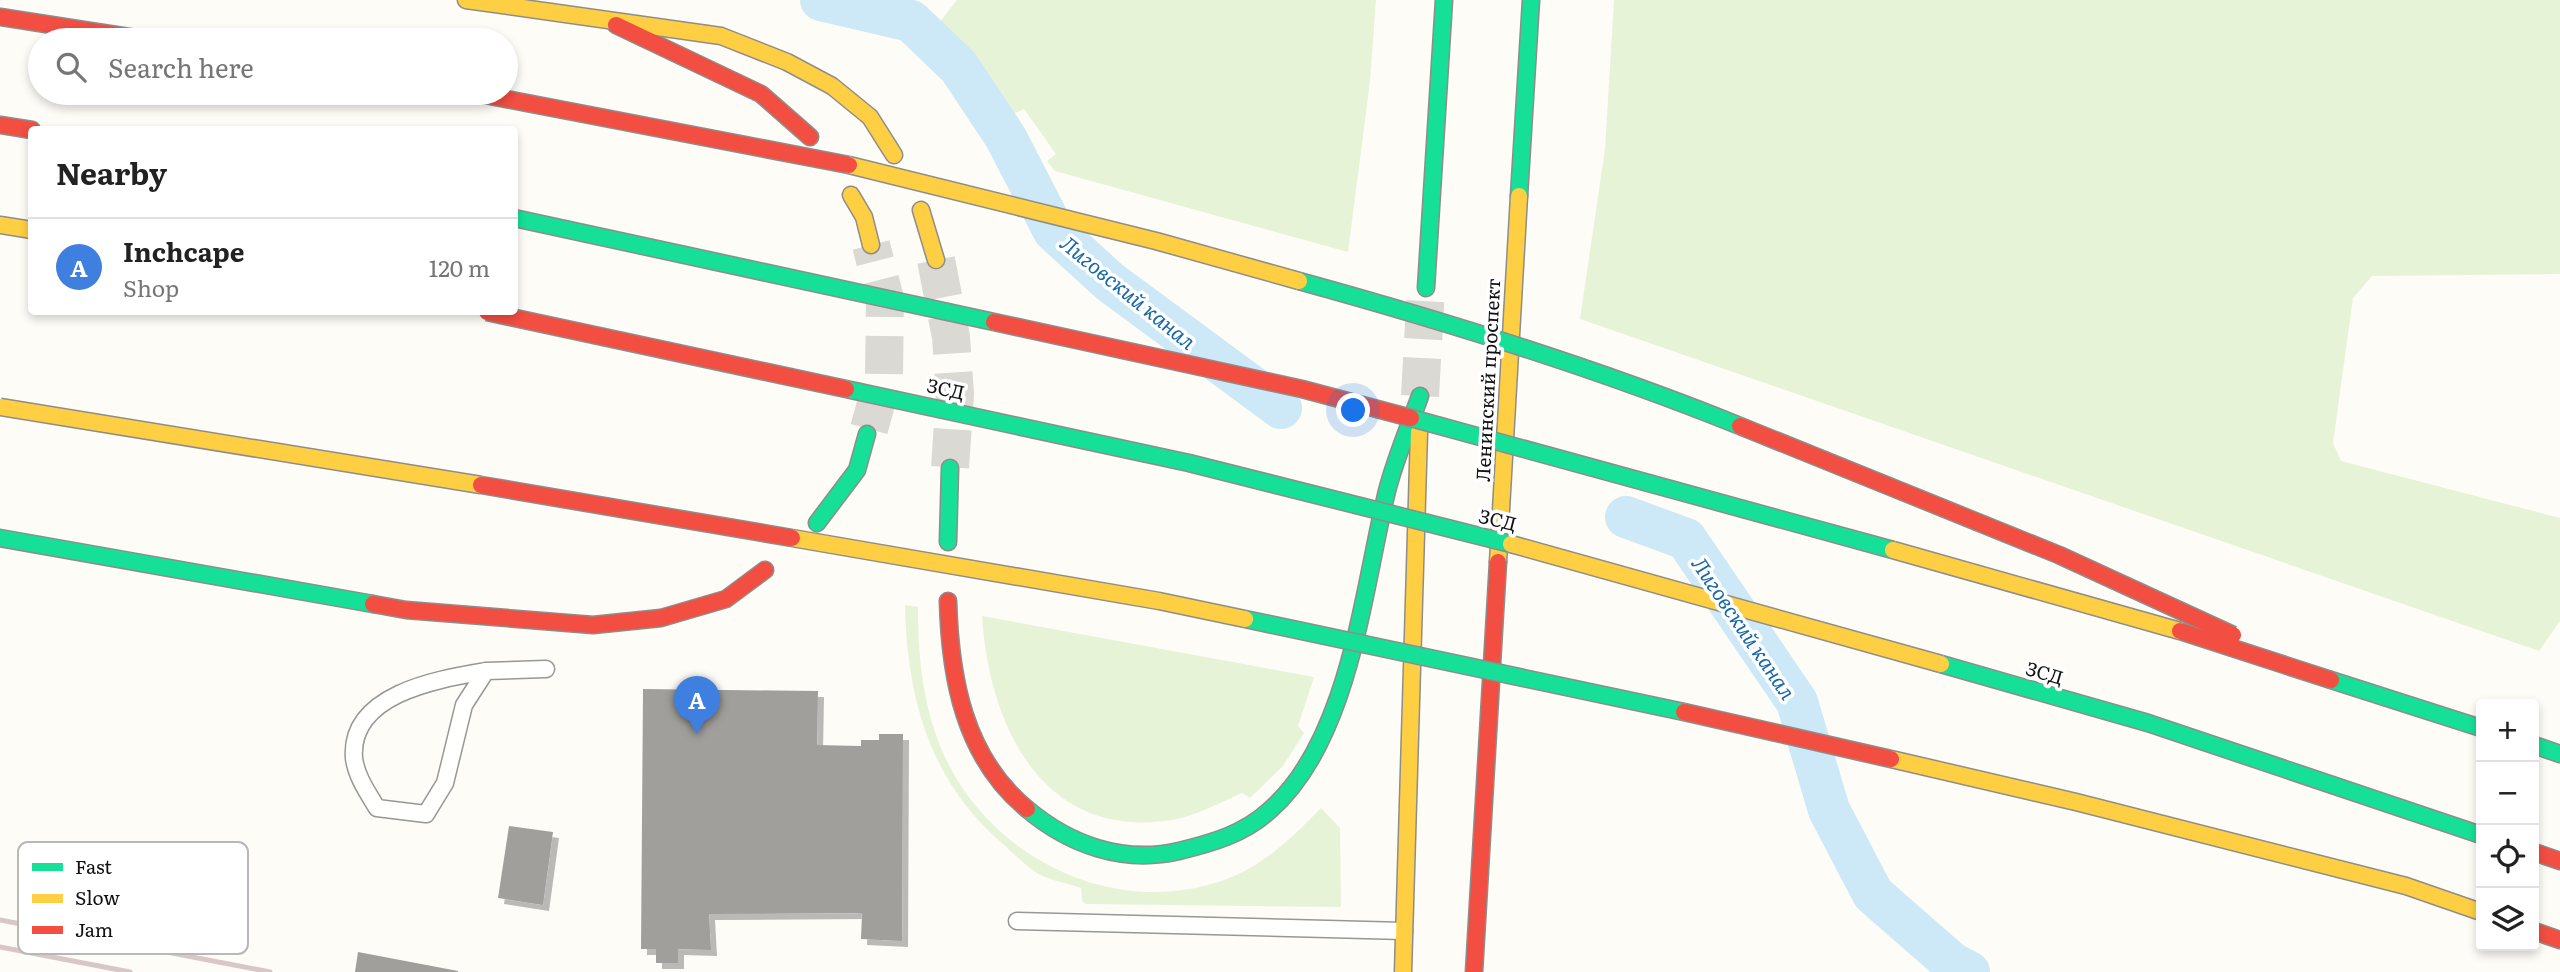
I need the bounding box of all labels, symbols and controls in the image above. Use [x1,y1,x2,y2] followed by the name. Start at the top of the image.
[28,28,518,105] search box
[108,47,254,86] text: Search here
[52,48,90,86] icon: search
[56,150,167,194] text: Nearby
[1055,227,1204,356] water label: Лиговский канал
[123,231,244,270] text: Inchcape
[70,250,88,284] text: A
[429,250,490,284] text: 120 m
[123,270,179,304] text: Shop
[1468,278,1506,482] street label: Ленинский проспект
[924,370,968,406] street label: ЗСД
[1336,393,1370,427] your location
[1476,501,1520,537] street label: ЗСД
[1686,549,1805,705] water label: Лиговский канал
[2023,653,2067,691] street label: ЗСД
[674,676,720,734] pin: A
[2476,699,2539,951] map controls
[2476,699,2539,762] button: +
[2476,762,2539,825] button: −
[2476,825,2539,888] button: locate
[18,842,248,954] legend
[75,852,112,880] text: Fast
[75,883,120,911] text: Slow
[2476,888,2539,951] button: layers
[75,915,113,943] text: Jam

